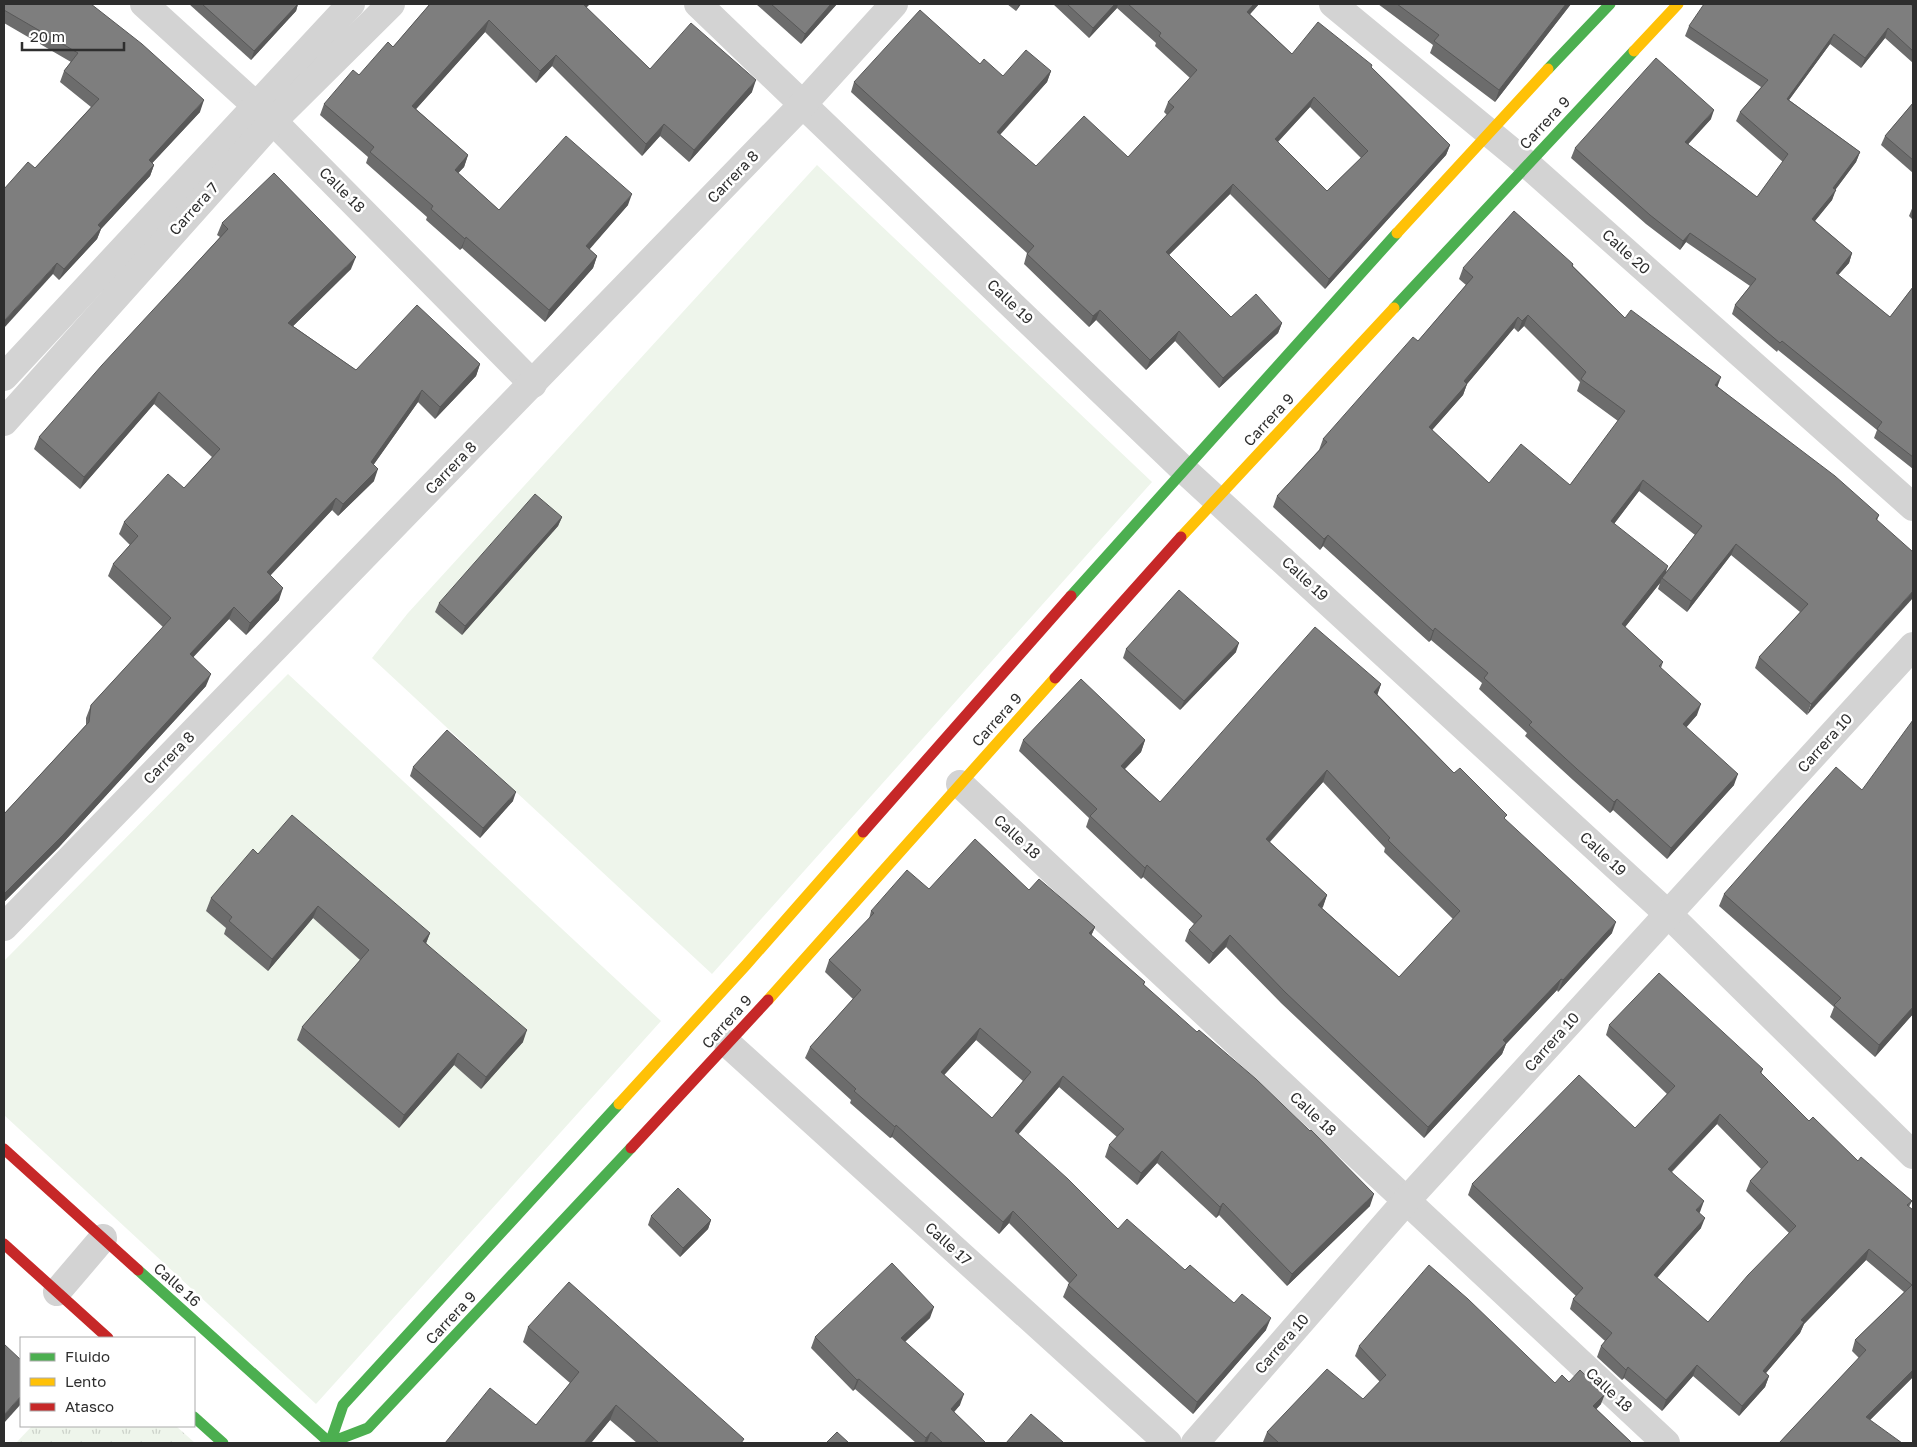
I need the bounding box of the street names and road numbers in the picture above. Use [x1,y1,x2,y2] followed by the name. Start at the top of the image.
[1515,92,1573,153] street label: Carrera 9
[703,146,762,206] street label: Carrera 8
[316,163,369,216] street label: Calle 18
[165,178,222,238] street label: Carrera 7
[1599,225,1654,278] street label: Calle 20
[984,275,1037,328] street label: Calle 19
[1239,389,1297,450] street label: Carrera 9
[421,437,480,497] street label: Carrera 8
[1279,552,1333,604] street label: Calle 19
[968,689,1025,750] street label: Carrera 9
[1793,709,1856,776] street label: Carrera 10
[139,727,198,787] street label: Carrera 8
[991,810,1045,862] street label: Calle 18
[1577,827,1631,879] street label: Calle 19
[698,991,755,1052] street label: Carrera 9
[1520,1008,1583,1075] street label: Carrera 10
[1287,1087,1341,1139] street label: Calle 18
[922,1218,975,1269] street label: Calle 17
[150,1259,205,1310] street label: Calle 16
[421,1287,479,1348] street label: Carrera 9
[1250,1310,1312,1377] street label: Carrera 10
[1583,1363,1637,1415] street label: Calle 18

